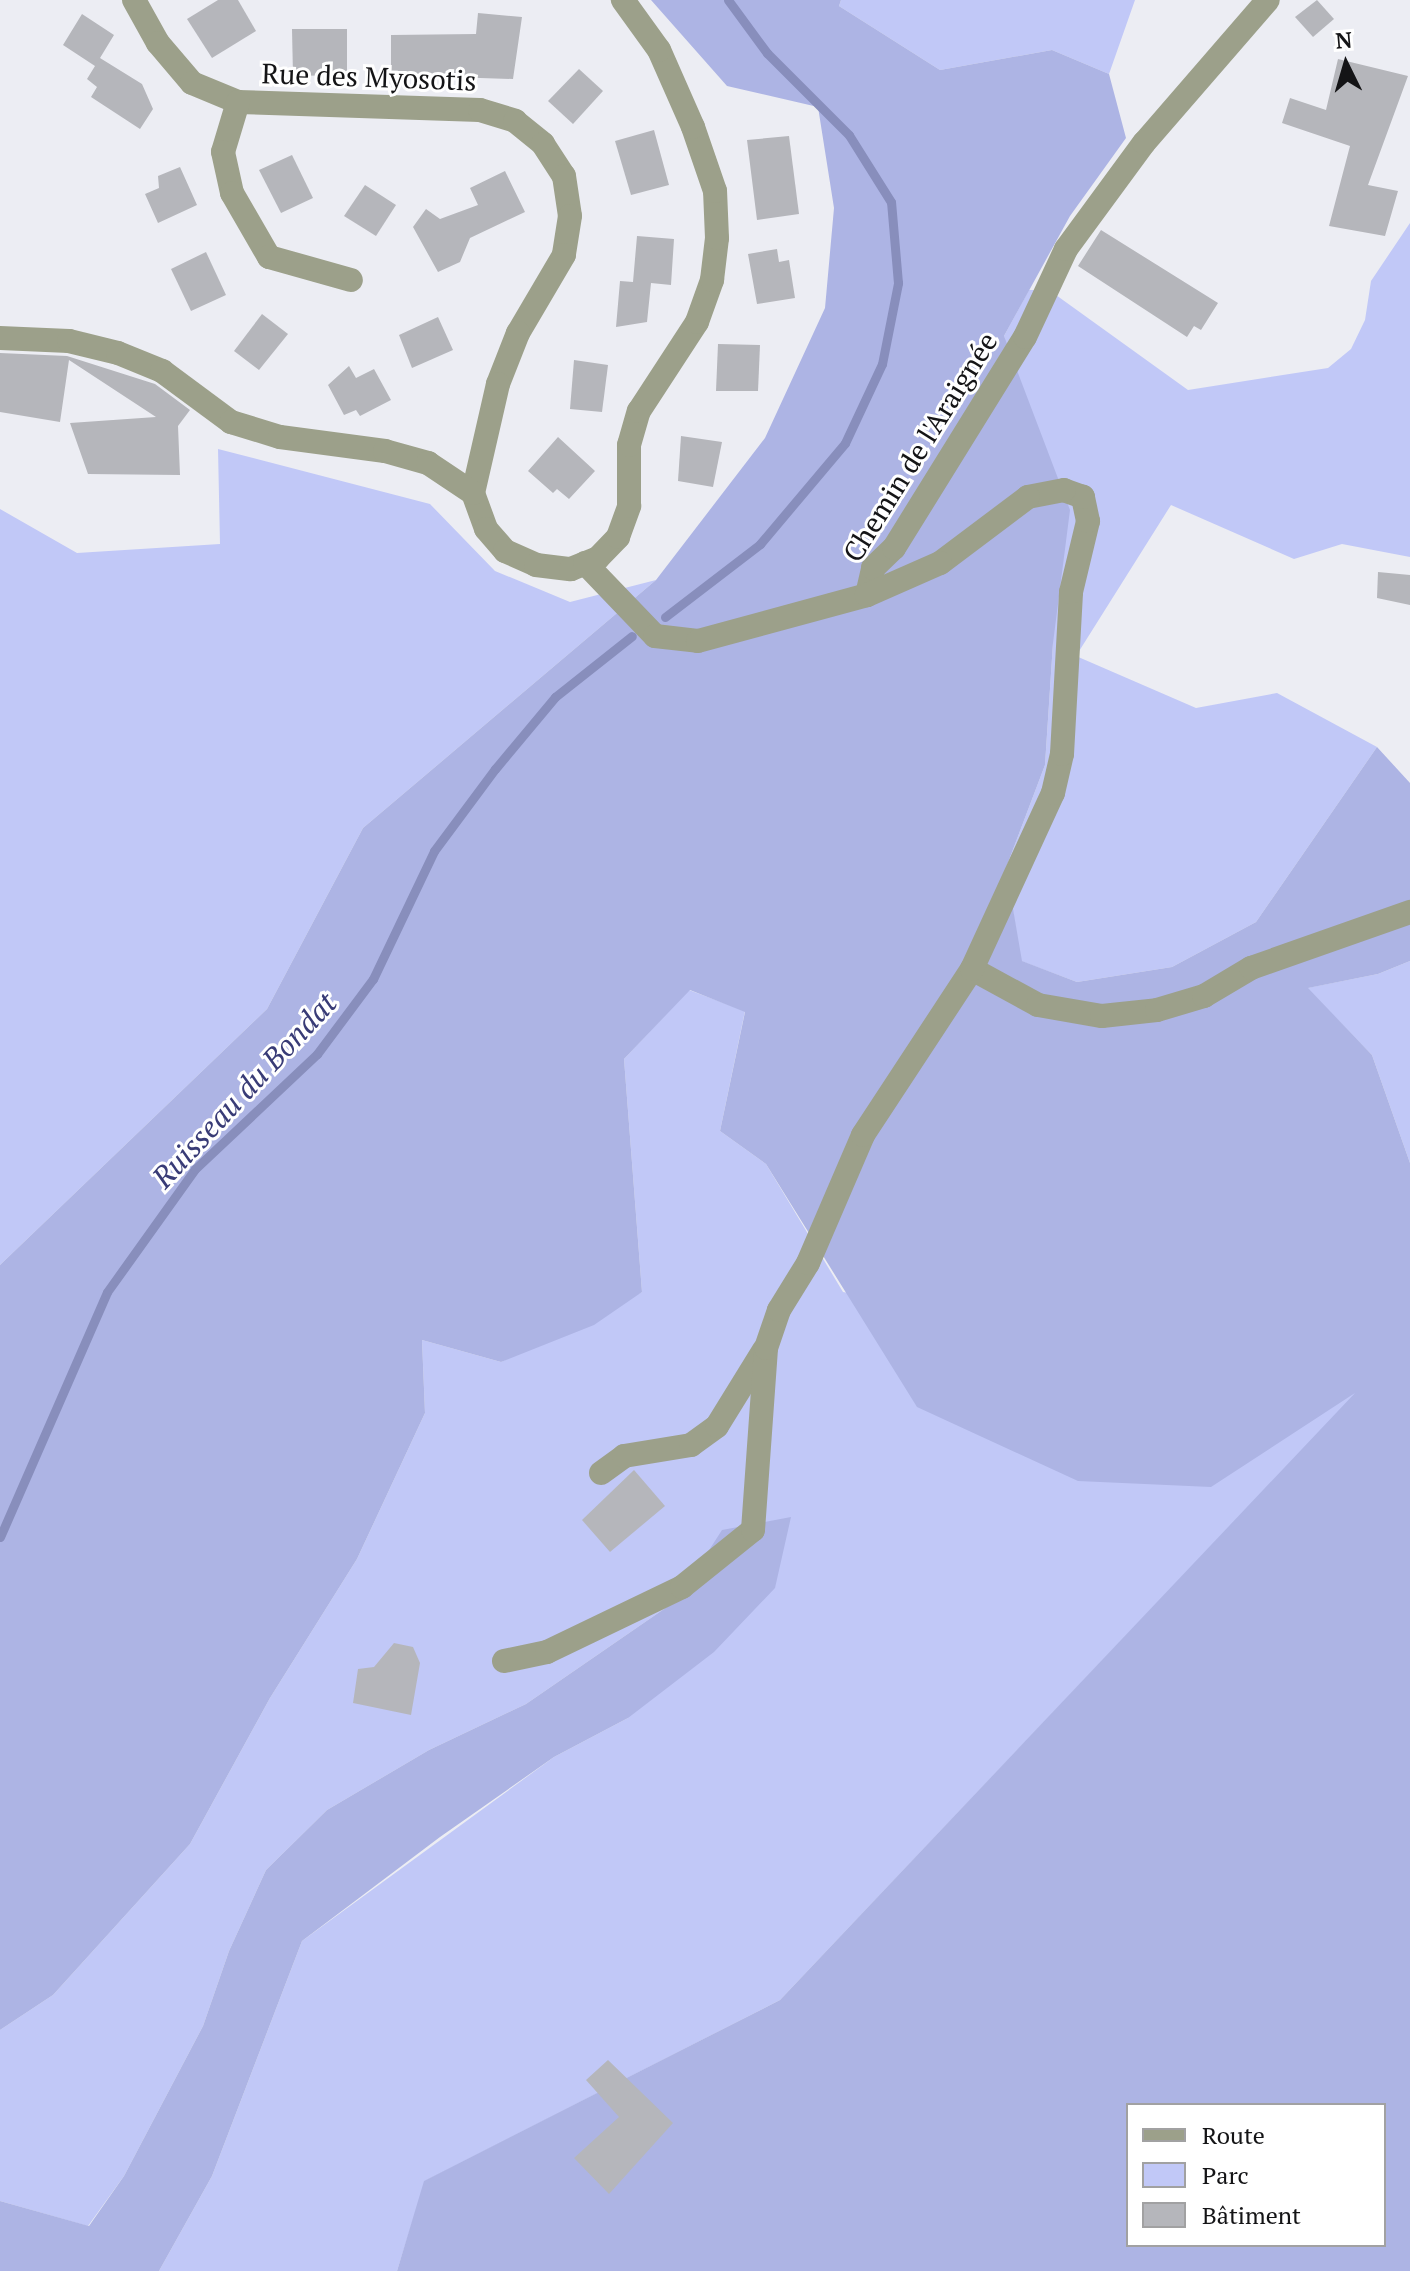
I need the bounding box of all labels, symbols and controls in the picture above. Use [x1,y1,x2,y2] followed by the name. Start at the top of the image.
[1306,24,1386,104] north arrow
[1334,24,1353,55] text: N
[261,56,477,98] street label: Rue des Myosotis
[836,326,1004,568] street label: Chemin de l'Araignée
[144,985,344,1195] water label: Ruisseau du Bondat
[1126,2103,1386,2247] legend
[1202,2119,1265,2151] text: Route
[1202,2159,1249,2191] text: Parc
[1202,2199,1301,2231] text: Bâtiment

